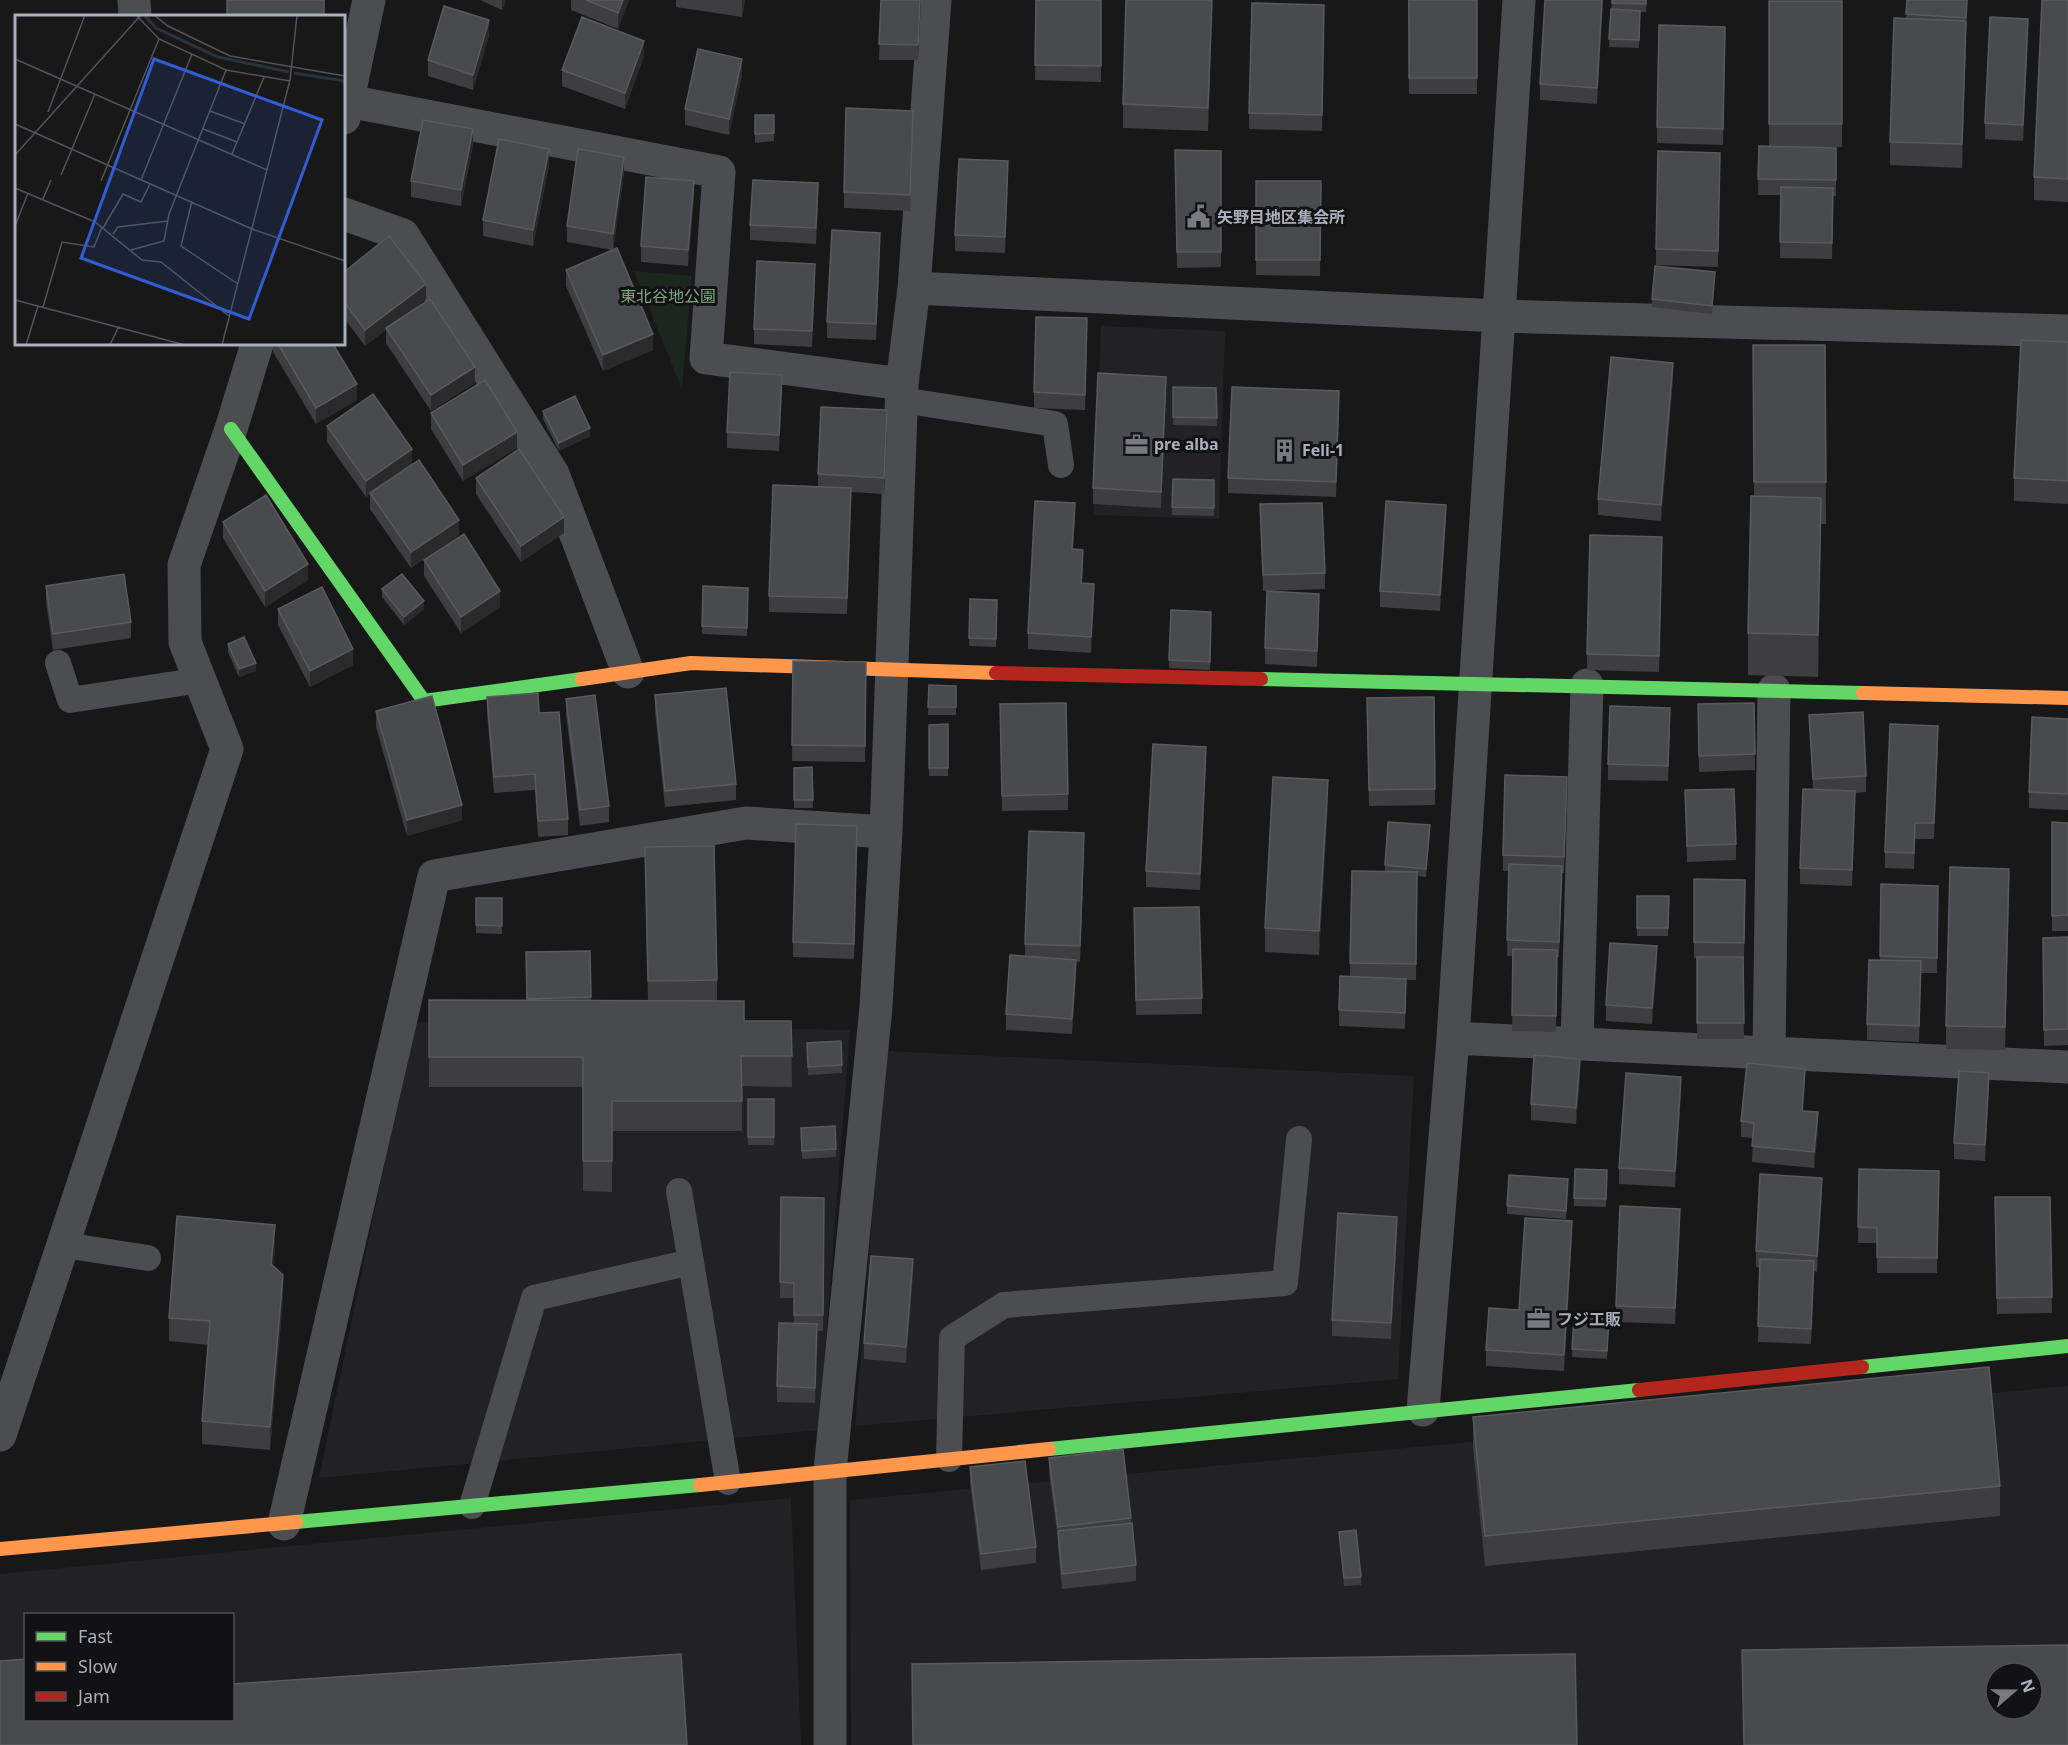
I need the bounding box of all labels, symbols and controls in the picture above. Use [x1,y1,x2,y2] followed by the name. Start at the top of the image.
[15,15,345,345] inset map
[1186,204,1212,230] public building icon: 矢野目地区集会所
[1217,206,1345,228] place label: 矢野目地区集会所
[620,285,716,307] park label: 東北谷地公園
[1123,431,1149,457] office icon: pre alba
[1154,433,1219,455] place label: pre alba
[1271,437,1297,463] building icon: Feli-1
[1302,439,1344,461] place label: Feli-1
[1526,1306,1552,1332] office icon: フジ工販
[1557,1308,1621,1330] place label: フジ工販
[24,1613,234,1721] legend
[78,1624,113,1648] text: Fast
[78,1654,117,1678] text: Slow
[1984,1661,2044,1721] north arrow
[2016,1676,2041,1696] text: N
[76,1684,110,1708] text: Jam

